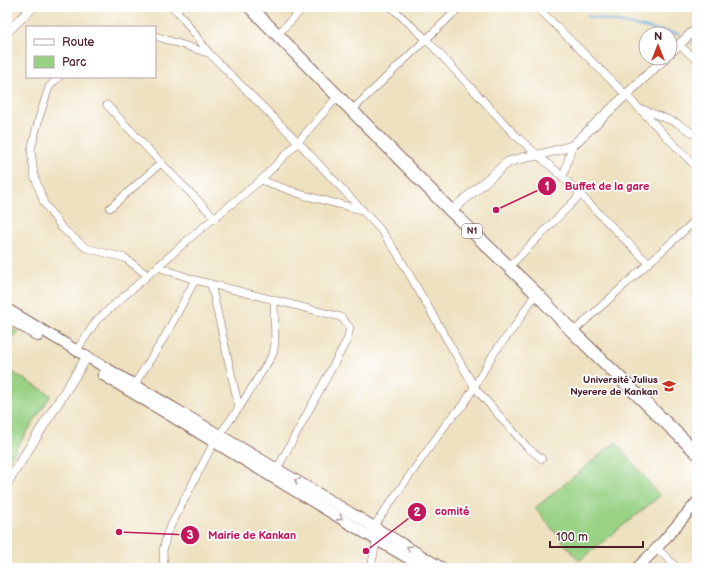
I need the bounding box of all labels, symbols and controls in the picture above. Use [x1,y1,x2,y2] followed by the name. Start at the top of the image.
[26,26,156,78] legend
[638,26,678,66] north arrow
[654,30,662,43] text: N
[62,35,94,50] text: Route
[62,55,86,70] text: Parc
[537,174,658,197] callout: Buffet de la gare
[544,179,550,194] text: 1
[565,180,649,193] text: Buffet de la gare
[462,224,482,238] road number: N1
[570,374,658,398] place label: Université Julius Nyerere de Kankan
[661,378,677,394] school or university icon: Université Julius Nyerere de Kankan
[294,479,301,486] one-way arrow
[407,500,477,523] callout: comité
[413,505,421,520] text: 2
[435,505,470,518] text: comité
[336,513,343,520] one-way arrow
[180,523,304,546] callout: Mairie de Kankan
[550,523,643,549] scale bar
[186,528,194,543] text: 3
[208,529,296,542] text: Mairie de Kankan
[556,530,588,545] text: 100 m
[406,545,413,552] one-way arrow

